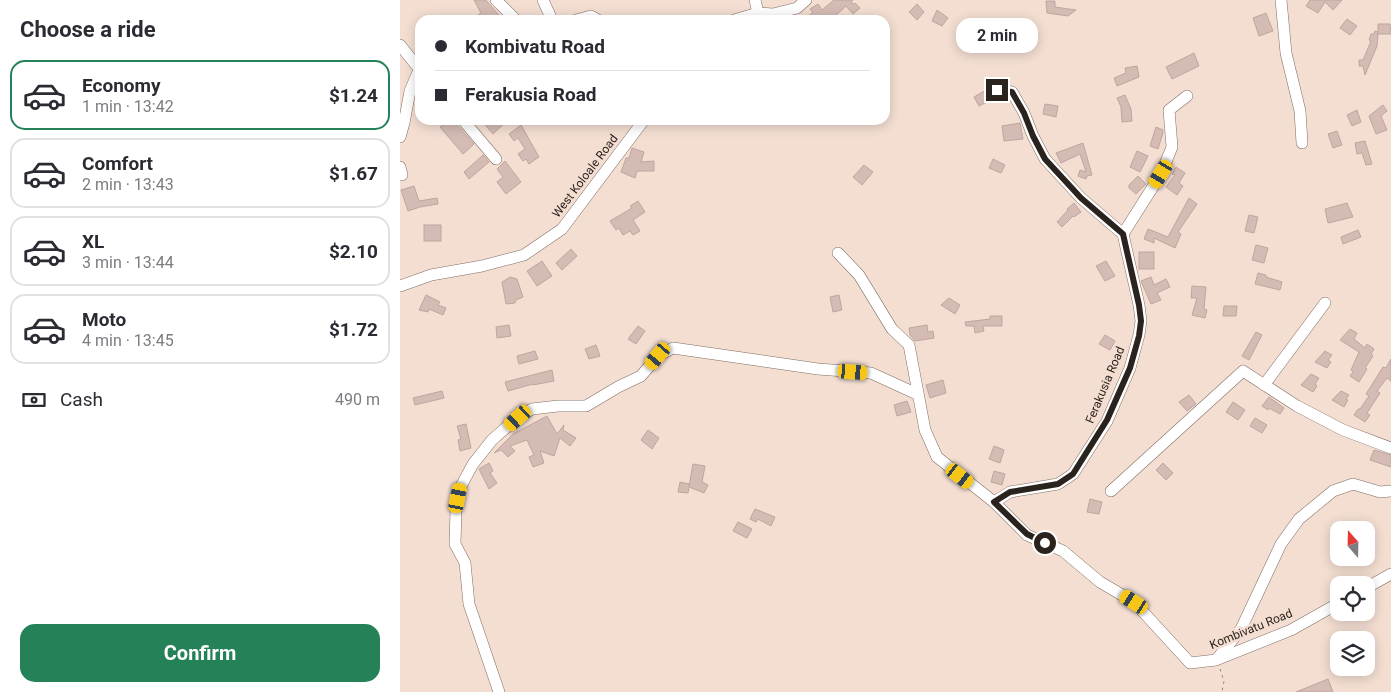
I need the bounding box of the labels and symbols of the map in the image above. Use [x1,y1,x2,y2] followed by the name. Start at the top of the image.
[956,18,1038,52] callout: 2 min
[986,79,1008,101] route end
[549,132,621,220] street label: West Koloale Road
[1146,157,1175,191] car
[642,340,673,372] car
[1083,344,1127,426] street label: Ferakusia Road
[837,363,868,381] car
[501,402,534,434] car
[943,461,976,491] car
[447,482,468,514] car
[1330,521,1375,566] north arrow
[1034,532,1056,554] route start
[1117,588,1150,616] car
[1208,606,1294,652] street label: Kombivatu Road

